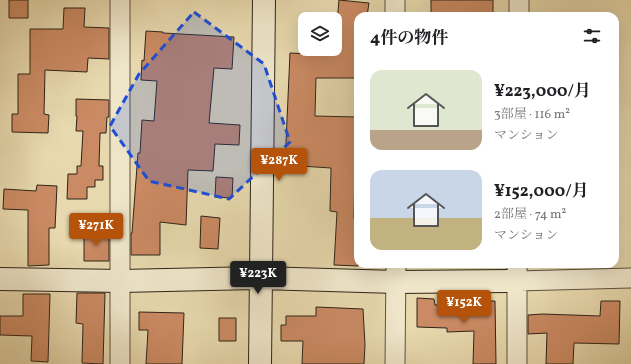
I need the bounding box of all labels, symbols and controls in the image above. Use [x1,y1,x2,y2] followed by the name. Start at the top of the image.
[298,12,342,56] map controls
[298,12,342,56] button: layers
[581,25,603,47] icon: filters
[370,27,448,50] text: 4件の物件
[494,80,591,103] text: ¥223,000/月
[402,86,450,134] icon: home
[494,106,570,124] text: 3部屋 · 116 m²
[494,127,558,145] text: マンション
[251,148,307,182] pin: ¥287K
[260,152,298,170] text: ¥287K
[494,180,589,203] text: ¥152,000/月
[402,186,450,234] icon: home
[494,206,566,224] text: 2部屋 · 74 m²
[68,213,124,247] pin: ¥271K
[78,217,114,235] text: ¥271K
[494,227,558,245] text: マンション
[230,261,286,295] pin: ¥223K
[239,265,277,283] text: ¥223K
[436,290,492,324] pin: ¥152K
[446,294,482,312] text: ¥152K

